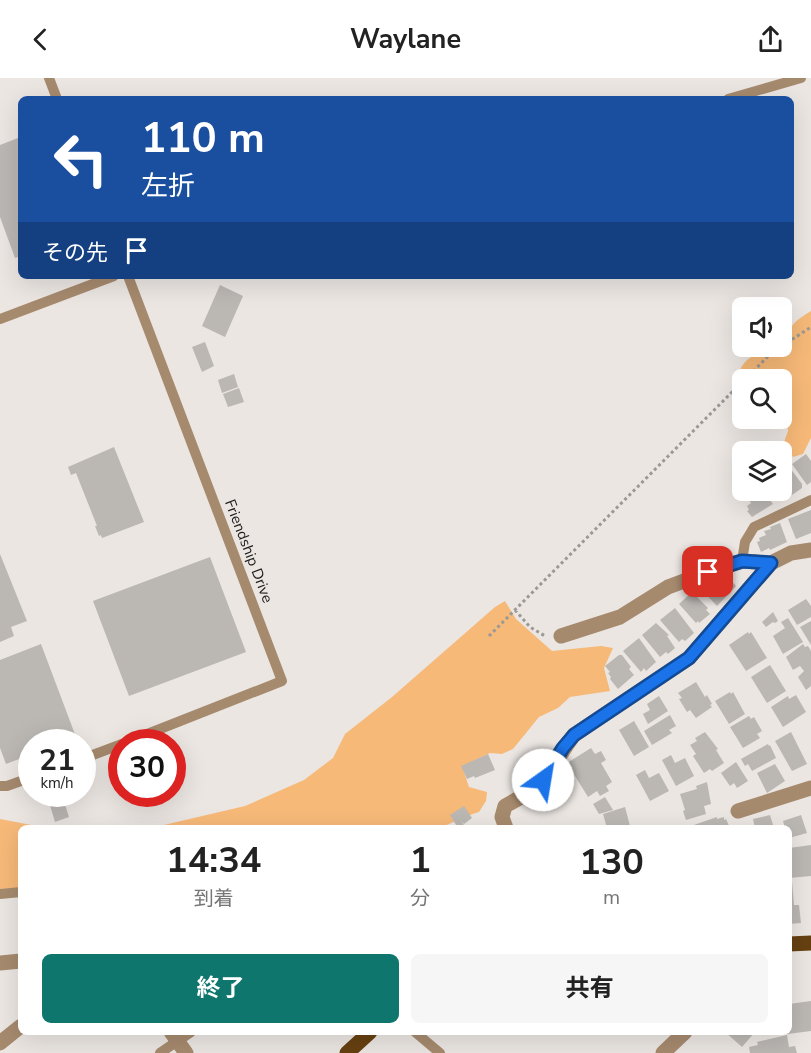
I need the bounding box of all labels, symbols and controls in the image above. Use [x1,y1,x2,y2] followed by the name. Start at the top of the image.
[350,21,461,58] text: Waylane
[24,23,57,56] icon: back
[754,23,787,56] icon: share
[141,110,265,167] text: 110 m
[42,120,120,198] icon: left
[141,168,195,205] text: 左折
[120,234,153,267] icon: arrive
[42,238,108,268] text: その先
[732,297,792,501] map controls
[732,297,792,357] button: sound
[732,369,792,429] button: search
[732,441,792,501] button: layers
[220,496,278,606] street label: Friendship Drive
[682,546,733,597] pin
[691,555,724,588] icon: arrive
[108,729,186,807] speed limit sign: 30
[39,740,75,781] text: 21
[511,748,575,812] position arrow
[40,773,74,793] text: km/h
[166,836,261,885] text: 14:34
[409,836,431,885] text: 1
[579,838,644,887] text: 130
[603,884,620,911] text: m
[194,885,234,912] text: 到着
[410,885,430,912] text: 分
[42,954,399,1023] button: 終了
[411,954,768,1023] button: 共有

